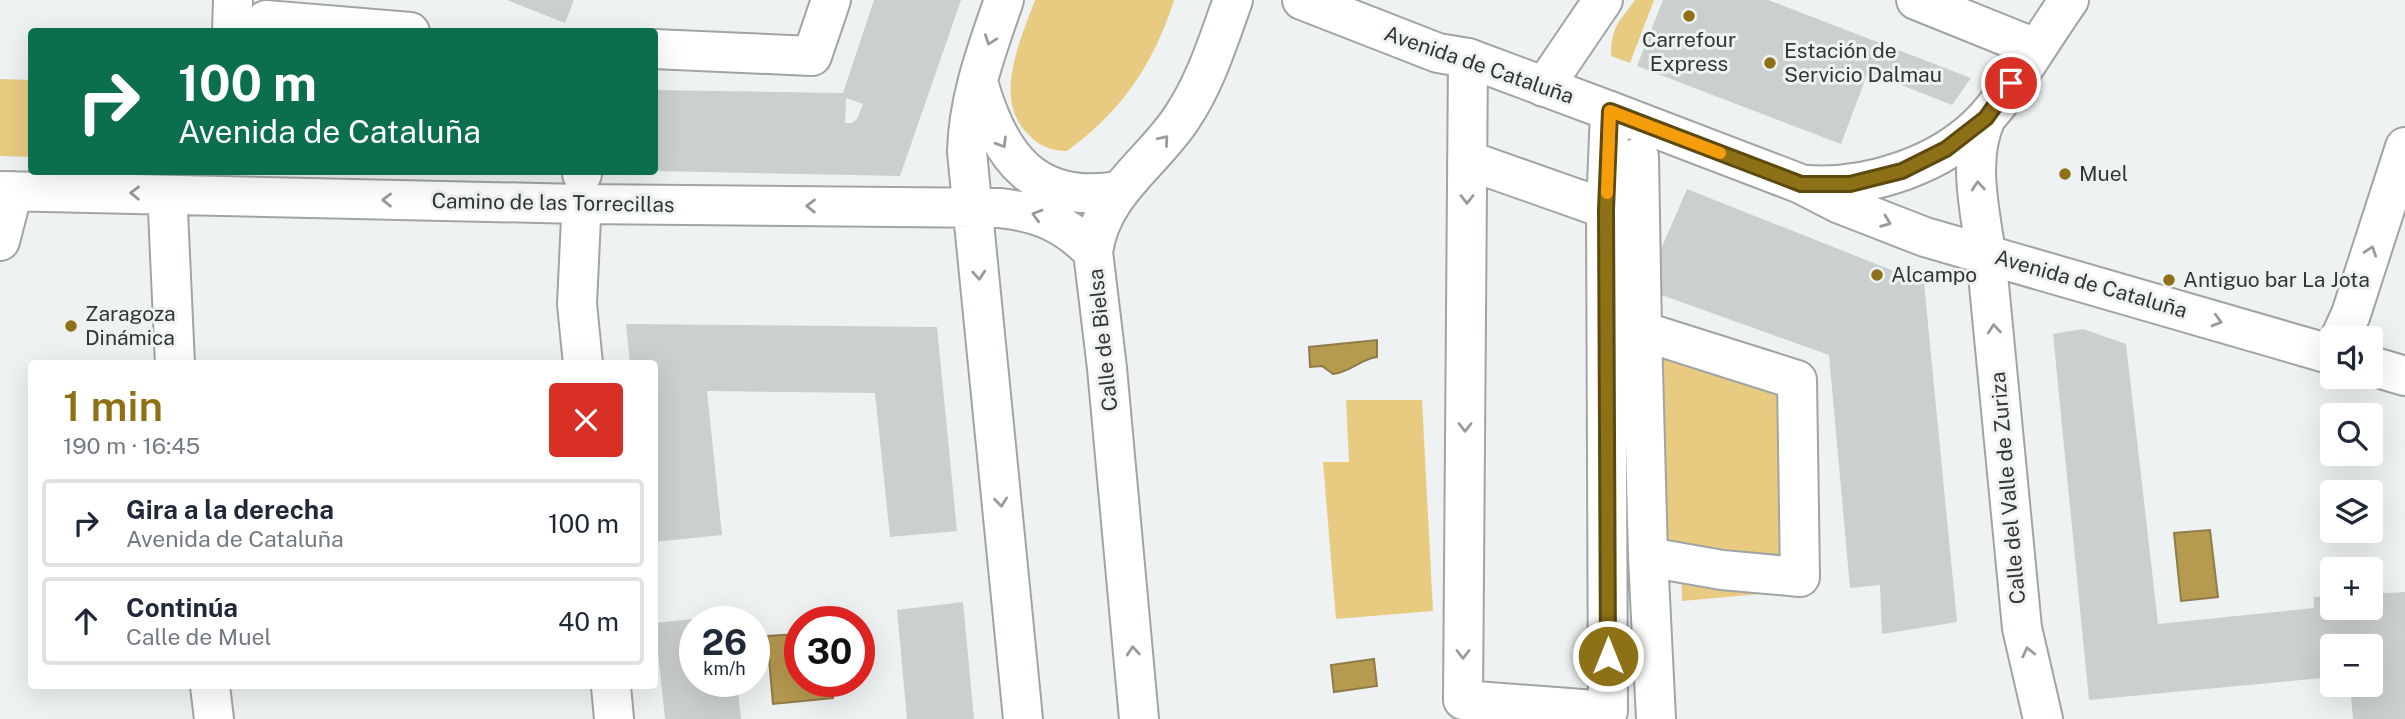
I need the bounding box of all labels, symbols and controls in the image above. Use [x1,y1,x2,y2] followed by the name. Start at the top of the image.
[1681,8,1697,24] marker: Carrefour Express
[1381,20,1577,109] street label: Avenida de Cataluña
[1642,27,1736,76] place label: Carrefour Express
[984,33,998,45] one-way arrow
[1784,38,1942,87] place label: Estación de Servicio Dalmau
[1981,53,2041,113] pin
[178,54,317,112] text: 100 m
[1762,55,1778,71] marker: Estación de Servicio Dalmau
[63,56,154,147] icon: right
[1992,64,2030,102] icon: arrive
[178,113,481,150] text: Avenida de Cataluña
[994,136,1007,149] one-way arrow
[1156,136,1168,149] one-way arrow
[2079,161,2128,186] place label: Muel
[2057,166,2073,182] marker: Muel
[1971,181,1986,192] one-way arrow
[130,185,140,201] one-way arrow
[431,188,675,217] street label: Camino de las Torrecillas
[381,192,392,208] one-way arrow
[1459,195,1475,205] one-way arrow
[805,198,815,214] one-way arrow
[1032,208,1044,223] one-way arrow
[1879,213,1891,227] one-way arrow
[1992,244,2190,323] street label: Avenida de Cataluña
[2363,245,2378,257] one-way arrow
[1891,262,1977,287] place label: Alcampo
[1083,267,1122,413] street label: Calle de Bielsa
[1869,267,1885,283] marker: Alcampo
[2183,267,2370,292] place label: Antiguo bar La Jota
[971,270,986,281] one-way arrow
[2161,272,2177,288] marker: Antiguo bar La Jota
[85,301,176,350] place label: Zaragoza Dinámica
[2210,312,2222,327] one-way arrow
[63,318,79,334] marker: Zaragoza Dinámica
[1987,323,2002,334] one-way arrow
[2320,326,2383,697] map controls
[2320,326,2383,389] button: sound
[1985,371,2030,605] street label: Calle del Valle de Zuriza
[63,381,163,430] text: 1 min
[549,383,623,457] button: close
[2320,403,2383,466] button: search
[1457,422,1473,433] one-way arrow
[63,432,200,459] text: 190 m · 16:45
[2320,480,2383,543] button: layers
[126,494,334,525] text: Gira a la derecha
[993,497,1008,508] one-way arrow
[67,504,105,542] icon: right
[548,508,619,539] text: 100 m
[126,525,344,552] text: Avenida de Cataluña
[2320,557,2383,620] button: +
[126,592,238,623] text: Continúa
[67,602,105,640] icon: ahead
[558,606,619,637] text: 40 m
[784,606,875,697] speed limit sign: 30
[1571,619,1645,693] position arrow
[702,622,747,663] text: 26
[126,623,271,650] text: Calle de Muel
[2320,634,2383,697] button: −
[1125,645,1140,657] one-way arrow
[2021,647,2036,659] one-way arrow
[1455,650,1471,660] one-way arrow
[703,658,746,679] text: km/h

